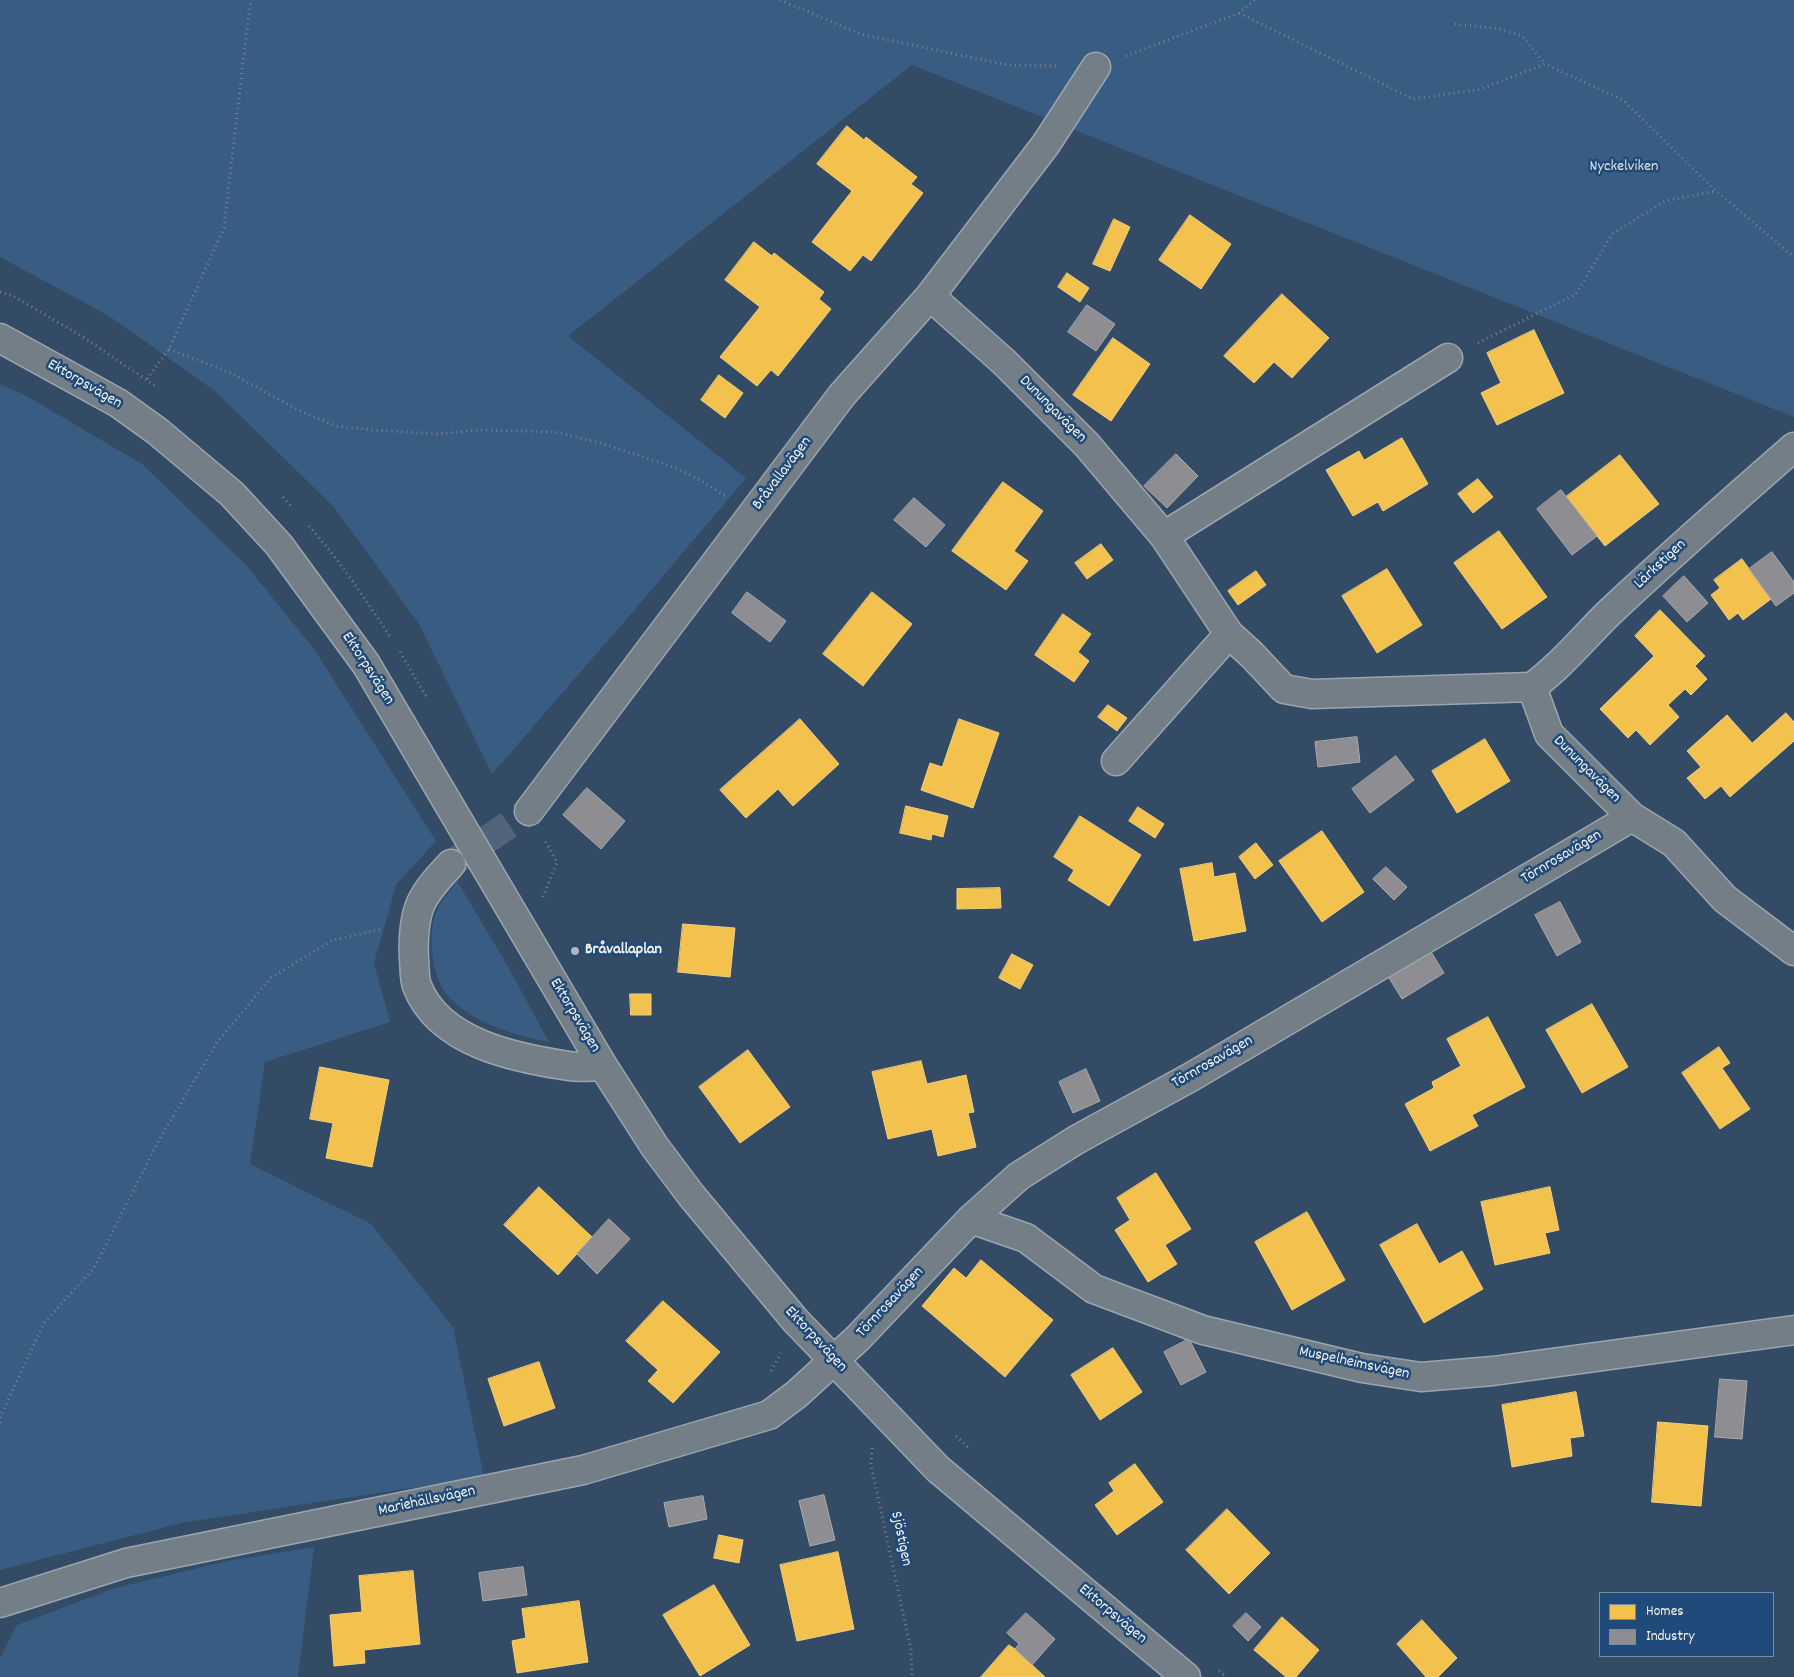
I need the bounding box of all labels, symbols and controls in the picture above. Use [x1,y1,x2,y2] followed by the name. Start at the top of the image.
[1590,158,1658,178] park label: Nyckelviken
[43,356,125,414] street label: Ektorpsvägen
[1014,372,1090,448] street label: Dunungavägen
[749,434,817,514] street label: Bråvallavägen
[1631,536,1691,594] street label: Lärkstigen
[336,629,398,709] street label: Ektorpsvägen
[1548,732,1624,808] street label: Dunungavägen
[1518,827,1606,889] street label: Törnrosavägen
[585,941,662,961] place label: Bråvallaplan
[569,945,581,957] marker: Bråvallaplan
[544,975,604,1057] street label: Ektorpsvägen
[1169,1032,1257,1094] street label: Törnrosavägen
[853,1263,929,1343] street label: Törnrosavägen
[780,1303,850,1377] street label: Ektorpsvägen
[1297,1343,1411,1385] street label: Muspelheimsvägen
[377,1482,477,1522] street label: Mariehällsvägen
[885,1510,915,1568] street label: Sjöstigen
[1074,1581,1150,1649] street label: Ektorpsvägen
[1599,1592,1774,1657] legend
[1646,1601,1684,1623] text: Homes
[1646,1626,1695,1648] text: Industry

